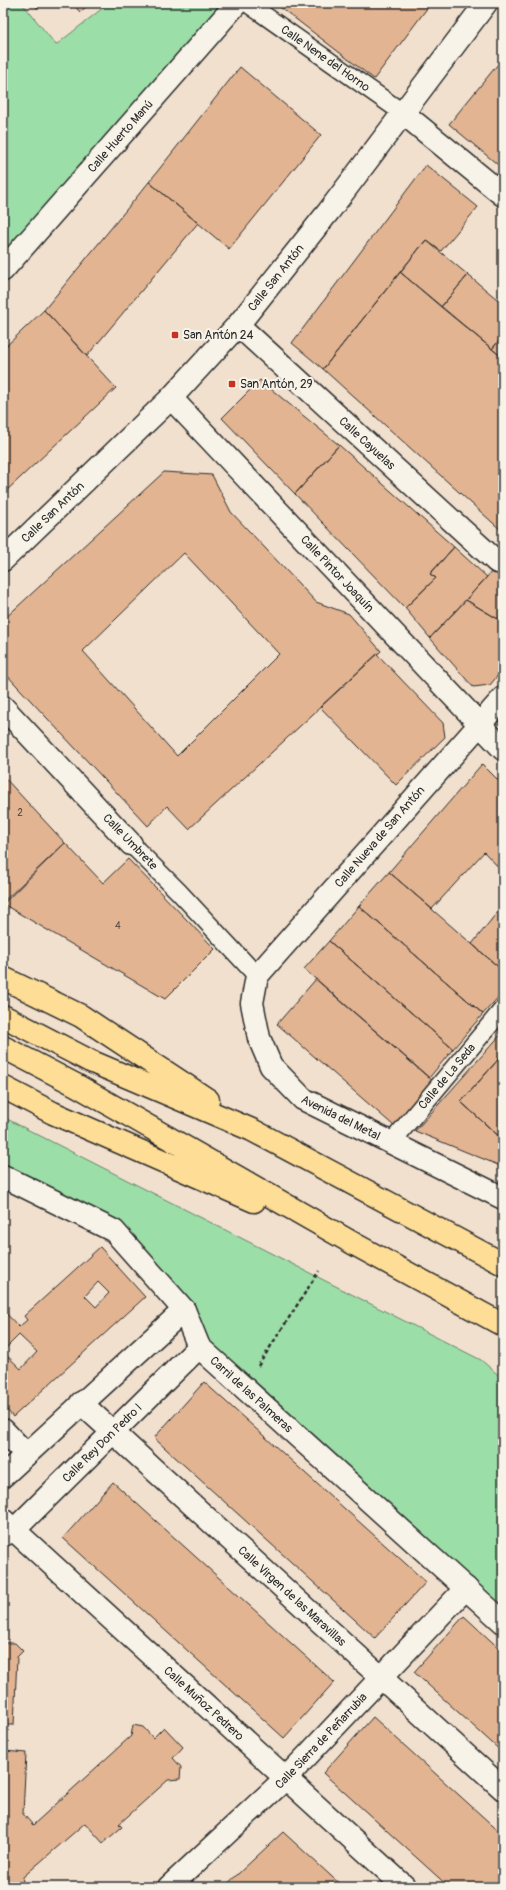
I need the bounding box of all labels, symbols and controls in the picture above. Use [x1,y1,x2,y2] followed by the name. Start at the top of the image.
[278,22,373,95] street label: Calle Nene del Horno
[84,97,156,176] street label: Calle Huerto Manú
[244,241,307,314] street label: Calle San Antón
[183,328,254,343] place label: San Antón 24
[170,330,180,340] marker: San Antón 24
[240,377,313,392] place label: San Antón, 29
[227,379,237,389] marker: San Antón, 29
[336,414,399,473] street label: Calle Cayuelas
[18,478,87,546] street label: Calle San Antón
[297,532,377,616] street label: Calle Pintor Joaquín
[332,783,428,891] street label: Calle Nueva de San Antón
[17,807,23,819] house number: 2
[99,811,161,873] street label: Calle Umbrete
[115,920,121,932] house number: 4
[415,1040,479,1112] street label: Calle de La Seda
[299,1092,383,1144] street label: Avenida del Metal
[207,1353,296,1436] street label: Carril de las Palmeras
[59,1400,145,1485] street label: Calle Rey Don Pedro I
[235,1543,350,1650] street label: Calle Virgen de las Maravillas
[161,1663,247,1744] street label: Calle Muñoz Pedrero
[272,1689,371,1792] street label: Calle Sierra de Peñarrubia

